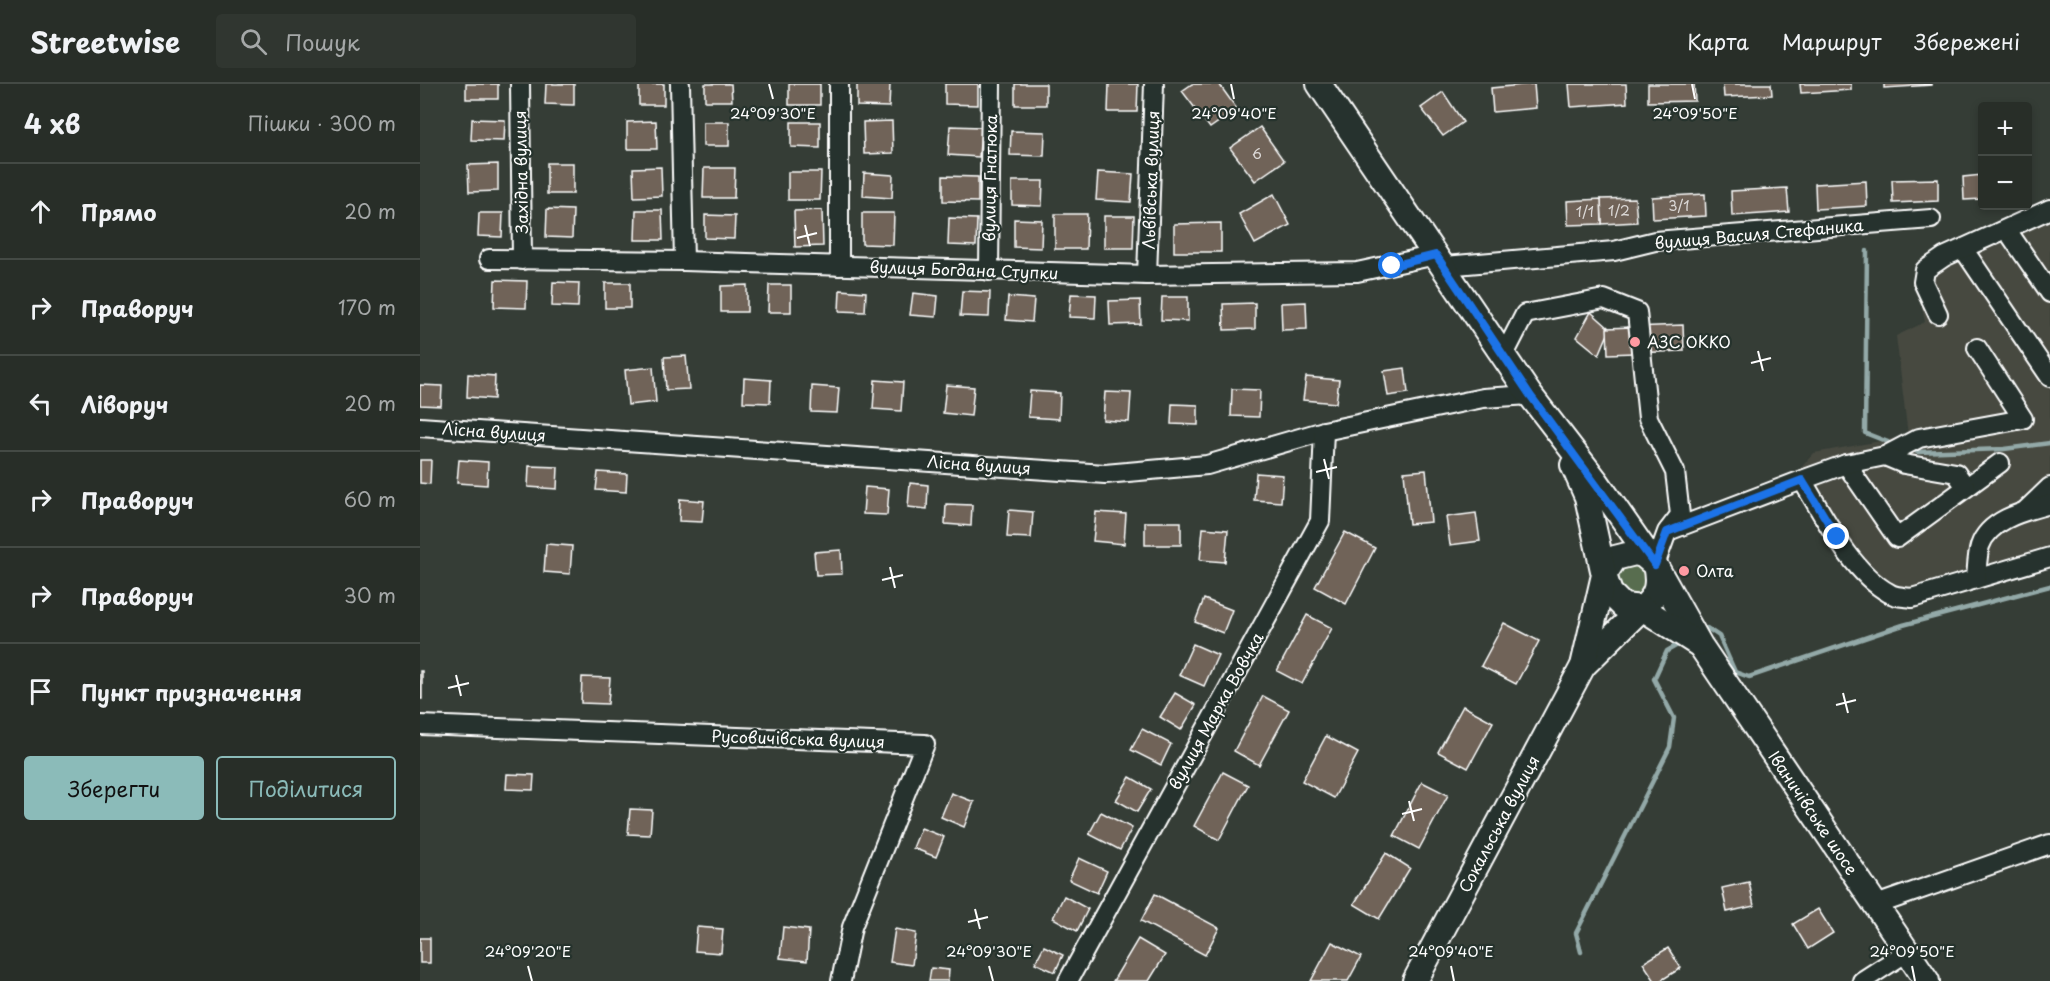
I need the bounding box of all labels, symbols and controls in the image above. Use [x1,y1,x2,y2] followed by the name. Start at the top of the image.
[216,14,636,68] search box
[30,20,180,63] text: Streetwise
[237,25,270,58] icon: search
[285,25,360,58] text: Пошук
[1687,25,1749,57] text: Карта
[1782,25,1881,57] text: Маршрут
[1914,25,2020,57] text: Збережені
[730,101,816,124] text: 24°09'30"E
[1191,101,1277,124] text: 24°09'40"E
[1652,101,1738,124] text: 24°09'50"E
[1978,102,2032,210] map controls
[1978,102,2032,156] button: +
[24,104,80,143] text: 4 хв
[248,108,396,138] text: Пішки · 300 m
[507,110,533,234] street label: Західна вулиця
[1136,110,1164,250] street label: Львівська вулиця
[976,114,1002,242] street label: вулиця Гнатюка
[1252,143,1262,164] house number: 6
[1978,156,2032,210] button: −
[24,195,57,228] icon: ahead
[81,195,156,228] text: Прямо
[1668,195,1690,216] house number: 3/1
[344,196,396,226] text: 20 m
[1608,200,1630,221] house number: 1/2
[1576,201,1594,222] house number: 1/1
[1654,212,1864,254] street label: вулиця Василя Стефаника
[1378,252,1404,278] route start
[869,254,1059,284] street label: вулиця Богдана Ступки
[24,291,57,324] icon: right
[81,291,194,324] text: Праворуч
[338,292,396,322] text: 170 m
[1647,329,1731,353] place label: АЗС ОККО
[1628,335,1642,349] marker: АЗС ОККО
[24,387,57,420] icon: left
[81,387,168,420] text: Ліворуч
[344,388,396,418] text: 20 m
[441,415,547,447] street label: Лісна вулиця
[926,448,1032,480] street label: Лісна вулиця
[24,483,57,516] icon: right
[81,483,194,516] text: Праворуч
[344,484,396,514] text: 60 m
[1823,523,1849,549] route end
[1696,558,1734,582] place label: Олта
[1677,564,1691,578] marker: Олта
[24,579,57,612] icon: right
[81,579,194,612] text: Праворуч
[343,580,396,610] text: 30 m
[1162,627,1268,794] street label: вулиця Марка Вовчка
[24,675,57,708] icon: arrive
[81,675,302,708] text: Пункт призначення
[711,723,885,753] street label: Русовичівська вулиця
[1763,746,1864,879] street label: Іваничівське шосе
[1452,751,1544,896] street label: Сокальська вулиця
[24,756,204,820] button: Зберегти
[216,756,396,820] button: Поділитися
[485,939,571,962] text: 24°09'20"E
[946,939,1032,962] text: 24°09'30"E
[1408,939,1494,962] text: 24°09'40"E
[1869,939,1955,962] text: 24°09'50"E

